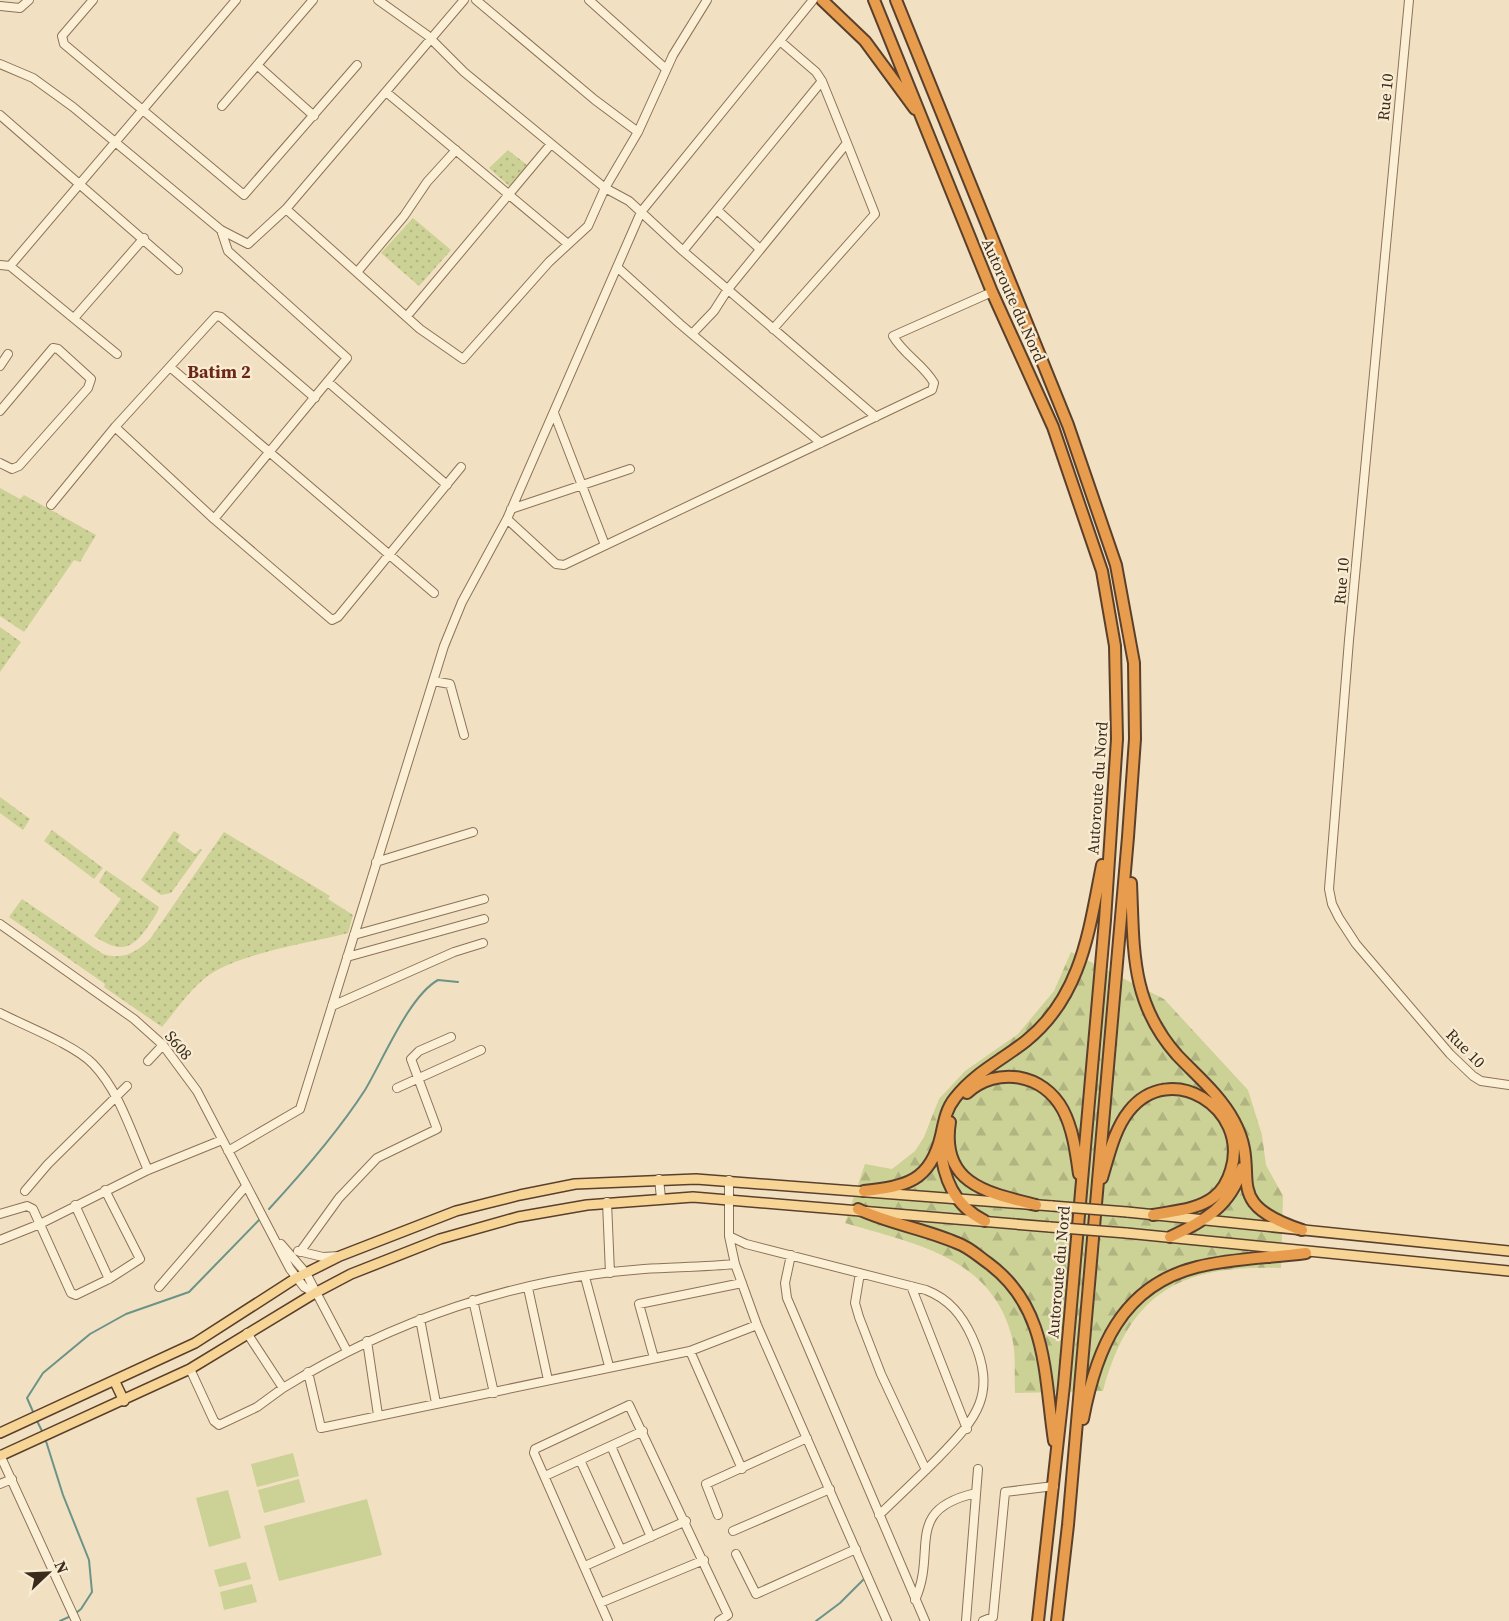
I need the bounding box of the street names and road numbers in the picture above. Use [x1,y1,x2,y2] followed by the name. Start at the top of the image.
[1372,72,1398,122] street label: Rue 10
[977,235,1051,365] street label: Autoroute du Nord
[1328,556,1354,606] street label: Rue 10
[1081,721,1113,855] street label: Autoroute du Nord
[1441,1023,1491,1073] street label: Rue 10
[160,1026,198,1064] street label: S608
[1041,1205,1075,1339] street label: Autoroute du Nord

